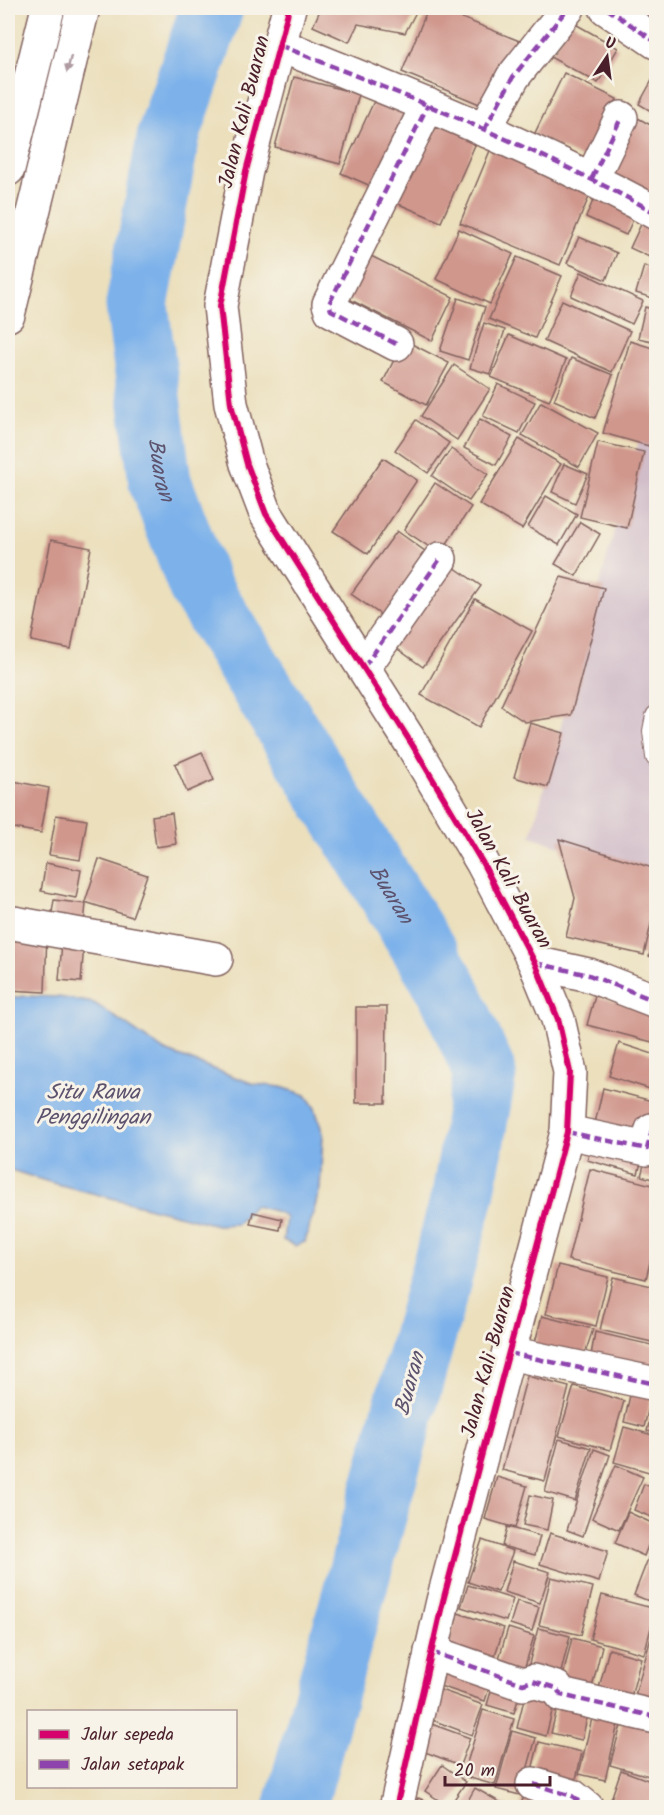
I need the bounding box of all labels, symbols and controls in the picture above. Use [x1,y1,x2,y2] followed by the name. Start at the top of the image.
[577,27,637,87] north arrow
[603,31,618,57] text: U
[210,32,280,192] street label: Jalan Kali Buaran
[63,55,73,74] one-way arrow
[137,436,184,510] water label: Buaran
[456,803,560,955] street label: Jalan Kali Buaran
[358,859,423,934] water label: Buaran
[36,1076,153,1136] water label: Situ Rawa Penggilingan
[453,1282,525,1442] street label: Jalan Kali Buaran
[386,1346,437,1420] water label: Buaran
[27,1710,237,1788] legend
[81,1721,174,1750] text: Jalur sepeda
[445,1749,550,1787] scale bar
[81,1751,185,1780] text: Jalan setapak
[454,1757,495,1786] text: 20 m

